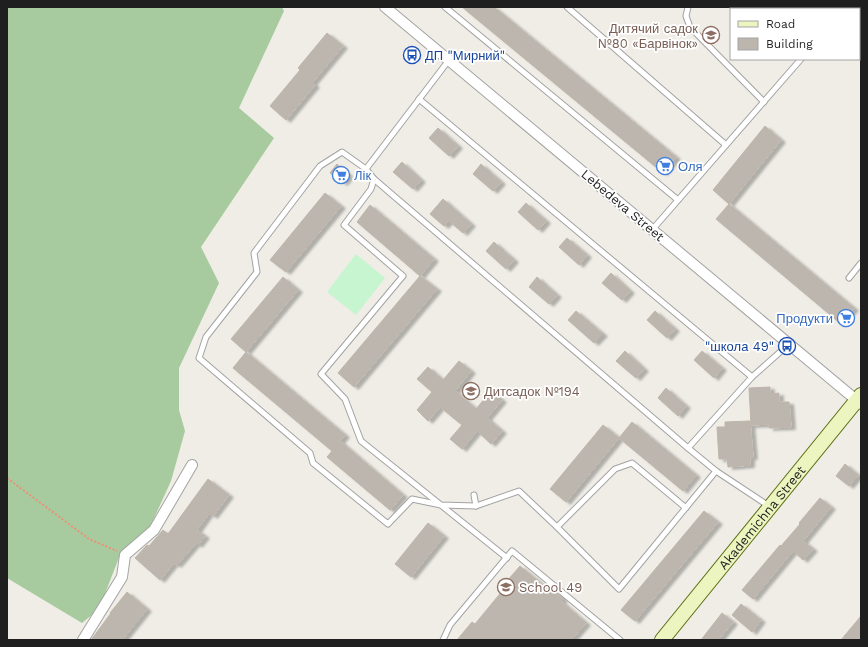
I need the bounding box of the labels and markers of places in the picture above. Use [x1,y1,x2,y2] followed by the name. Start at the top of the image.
[598,21,698,51] place label: Дитячий садок №80 «Барвінок»
[701,25,721,45] school or university icon: Дитячий садок №80 «Барвінок»
[402,45,422,65] bus stop icon: ДП "Мирний"
[425,48,505,63] place label: ДП "Мирний"
[655,156,675,176] supermarket icon: Оля
[678,159,703,174] place label: Оля
[331,165,351,185] supermarket icon: Лік
[354,168,371,183] place label: Лік
[836,308,856,328] supermarket icon: Продукти
[776,311,833,326] place label: Продукти
[777,336,797,356] bus stop icon: "школа 49"
[705,339,774,354] place label: "школа 49"
[461,381,481,401] school or university icon: Дитсадок №194
[484,384,580,399] place label: Дитсадок №194
[496,577,516,597] school or university icon: School 49
[519,580,582,595] place label: School 49

